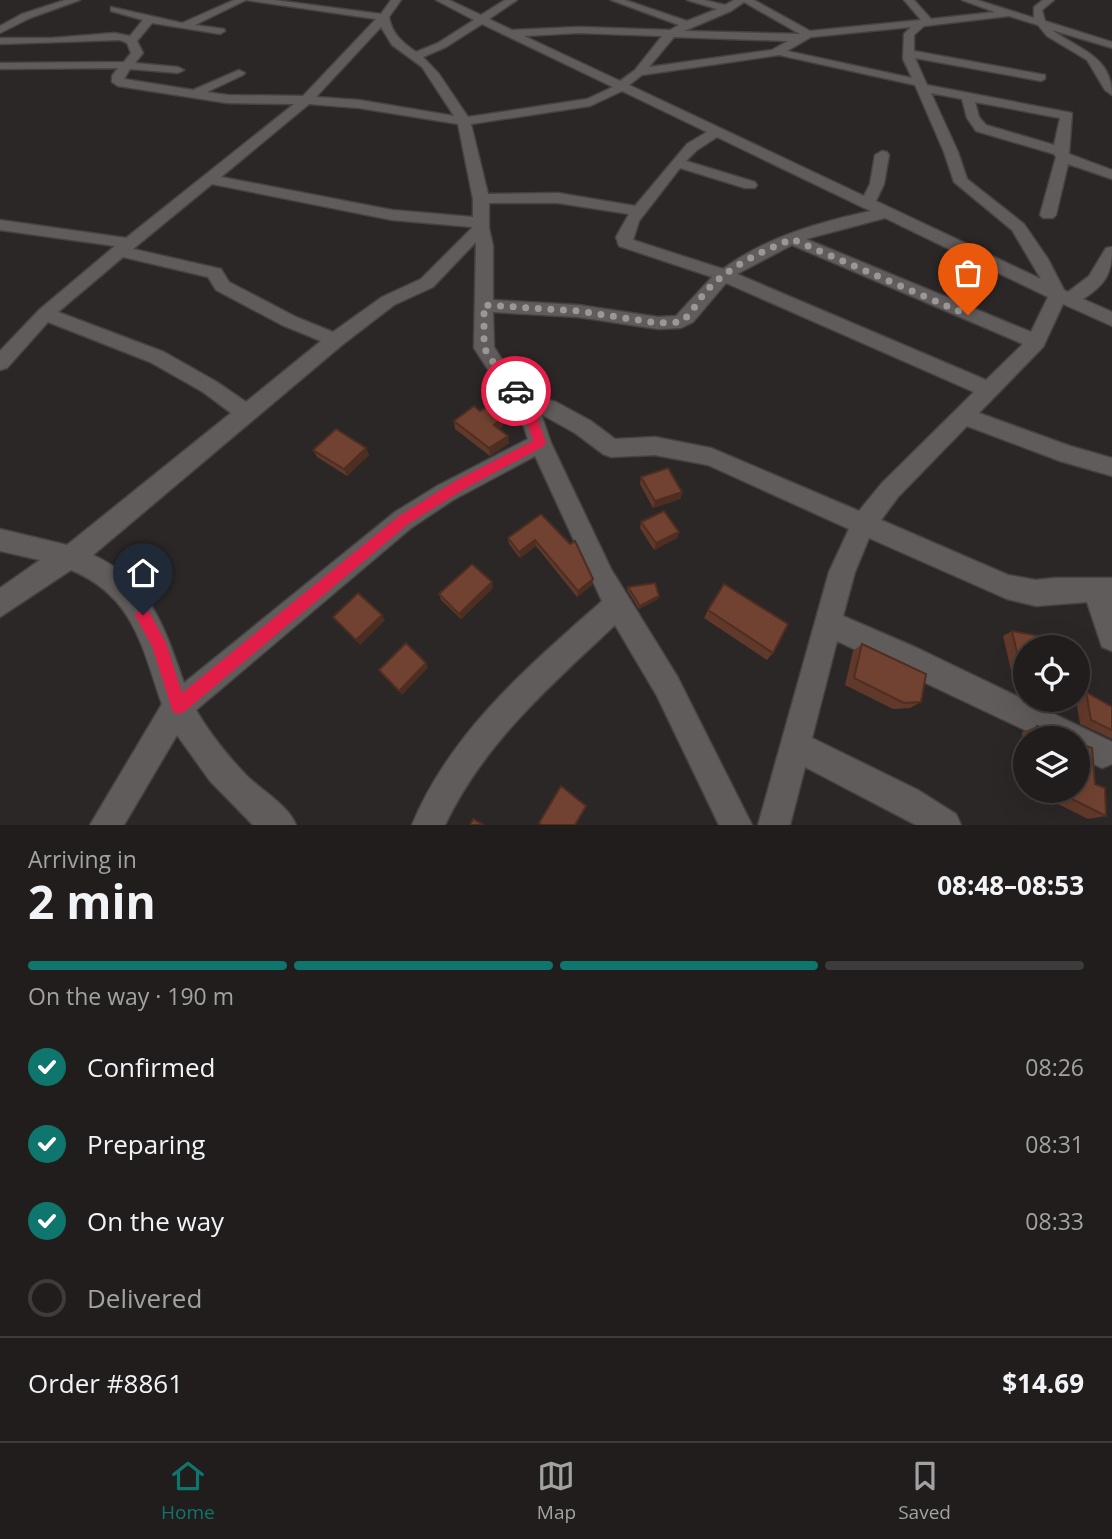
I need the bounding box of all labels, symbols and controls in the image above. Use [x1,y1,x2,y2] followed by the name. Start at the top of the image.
[938,243,998,315] pin
[949,254,987,292] icon: bag
[481,356,551,426] courier
[497,372,535,410] icon: car
[113,543,173,615] pin
[124,554,162,592] icon: home
[1013,635,1090,803] map controls
[1013,635,1090,712] button: locate
[1013,726,1090,803] button: layers
[28,843,137,875] text: Arriving in
[937,867,1084,903] text: 08:48–08:53
[28,870,156,932] text: 2 min
[28,980,234,1012] text: On the way · 190 m
[28,1048,66,1086] icon: check
[87,1049,215,1085] text: Confirmed
[1025,1051,1084,1083] text: 08:26
[28,1125,66,1163] icon: check
[87,1126,205,1162] text: Preparing
[1025,1128,1084,1160] text: 08:31
[28,1202,66,1240] icon: check
[87,1203,224,1239] text: On the way
[1025,1205,1084,1237] text: 08:33
[87,1280,202,1316] text: Delivered
[28,1365,183,1401] text: Order #8861
[1002,1365,1084,1401] text: $14.69
[161,1457,215,1525] tab: Home
[537,1457,576,1525] tab: Map
[898,1457,951,1525] tab: Saved

